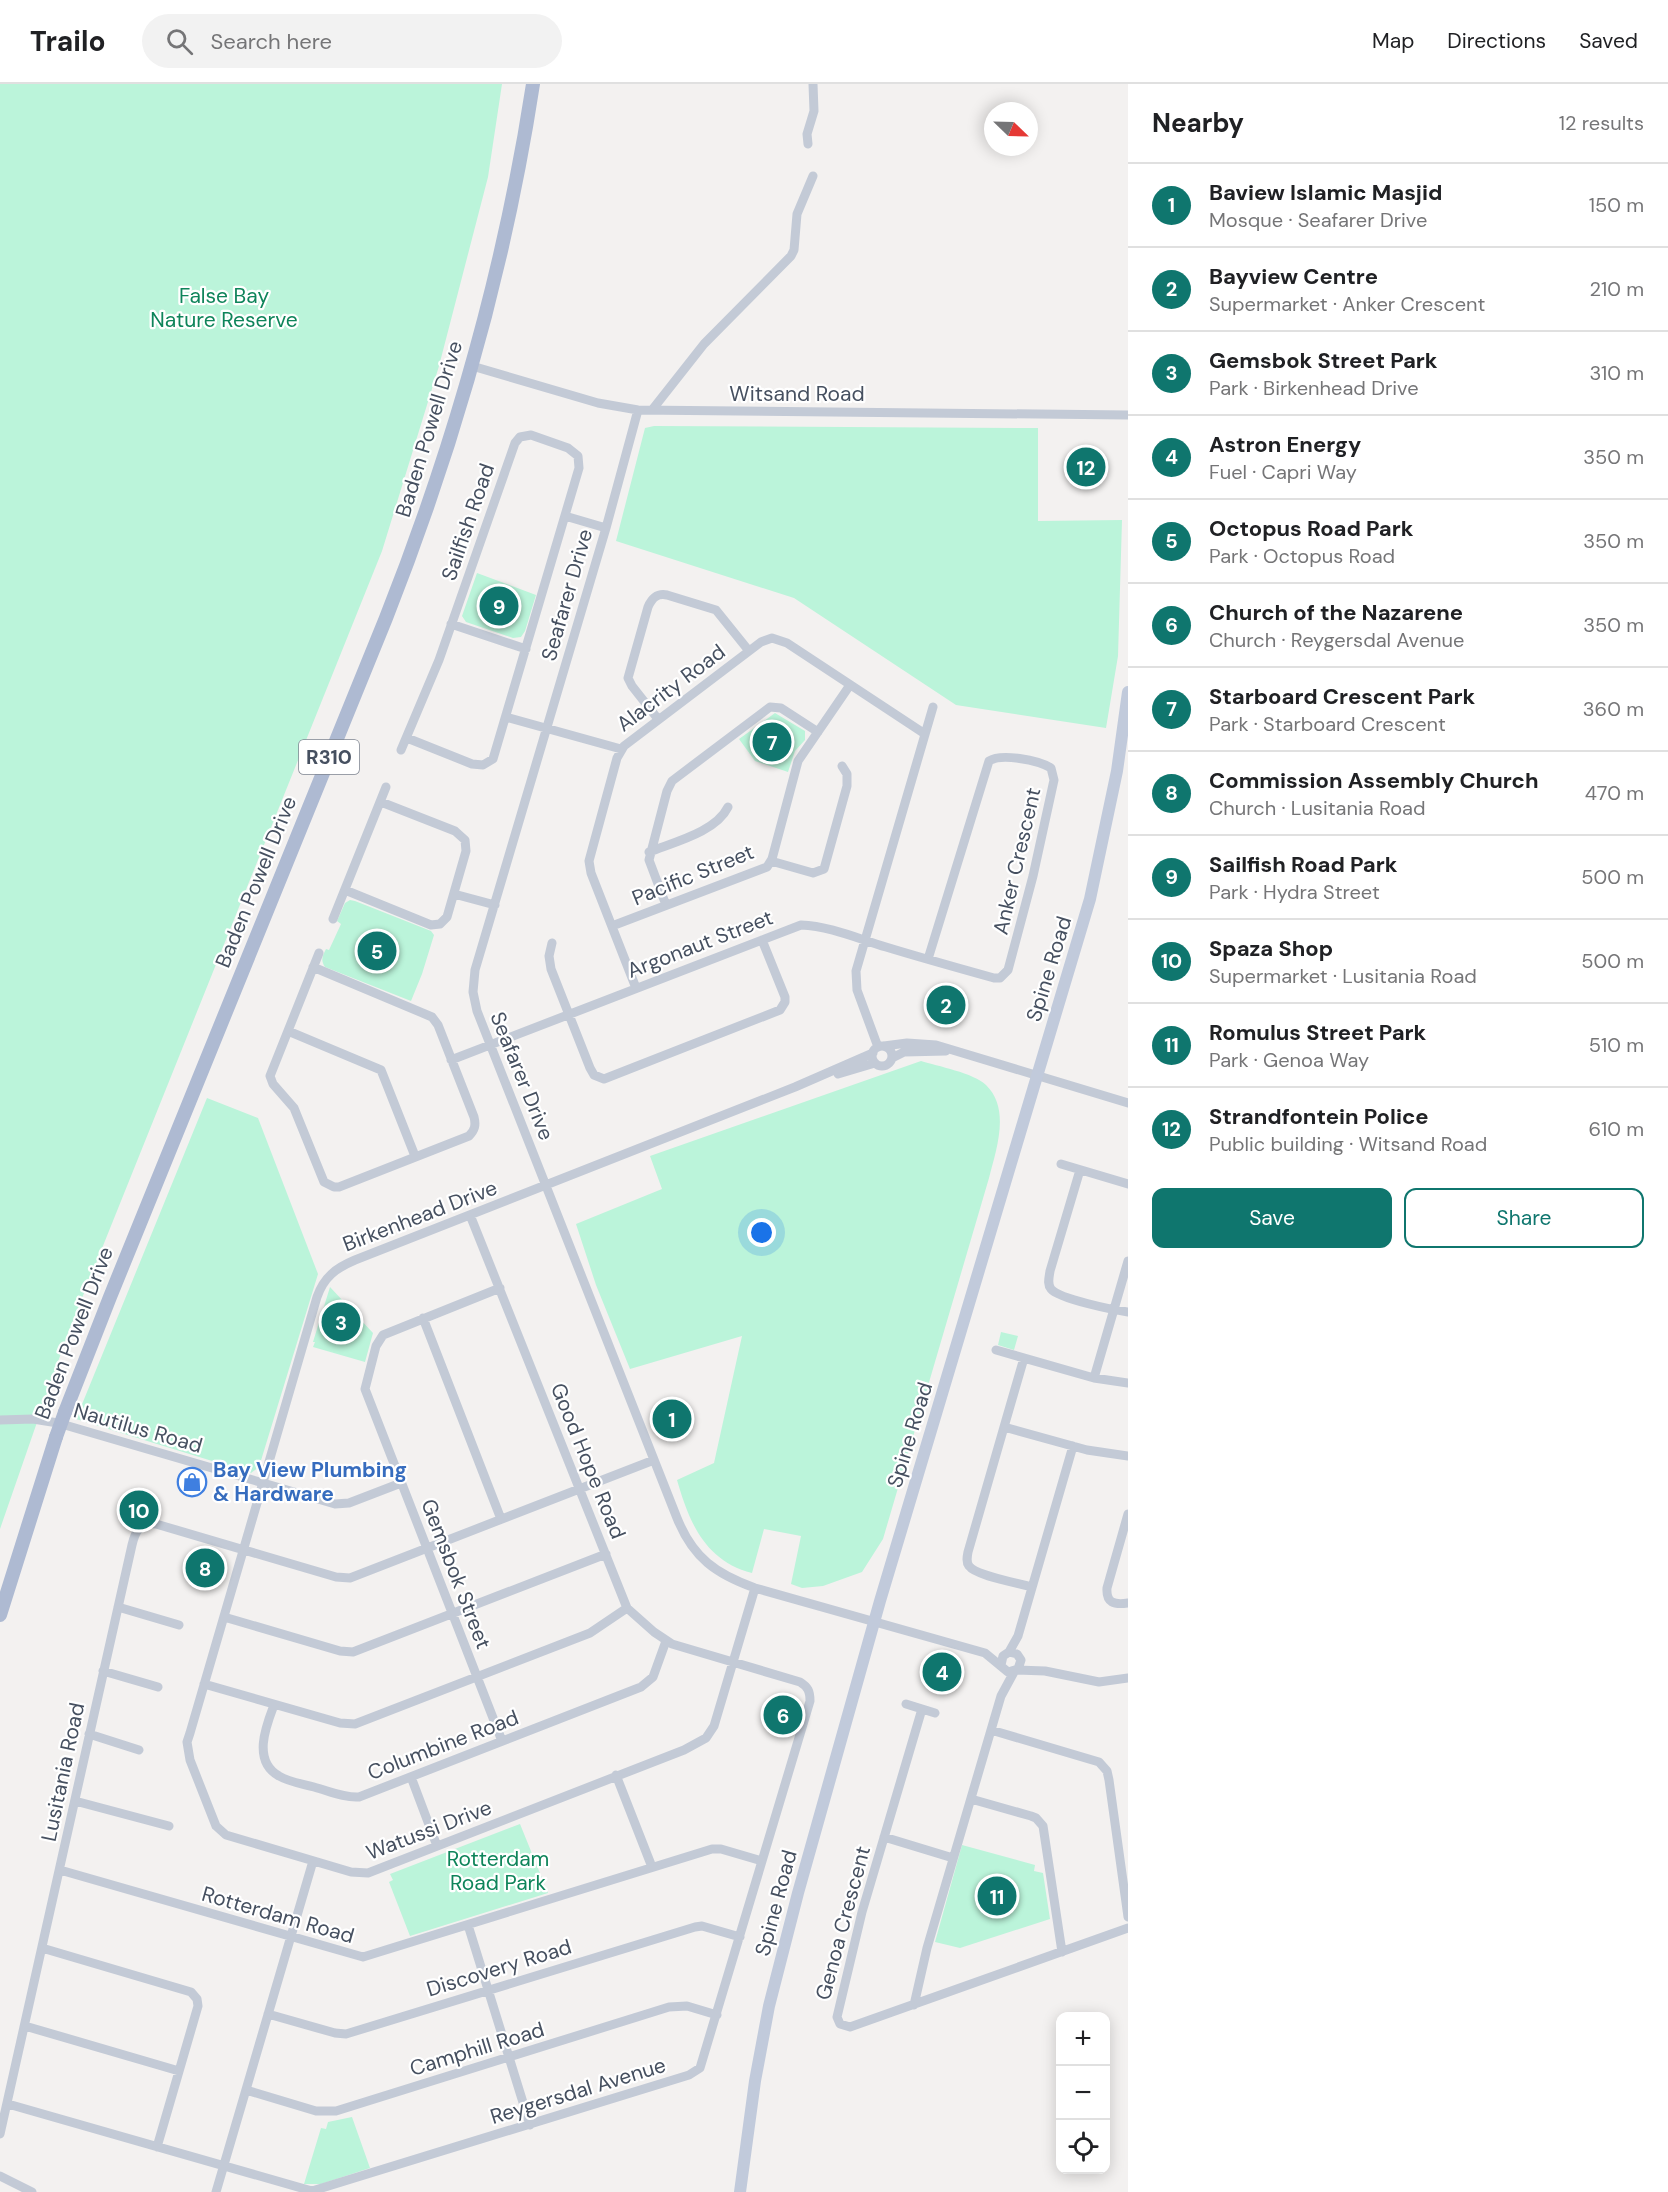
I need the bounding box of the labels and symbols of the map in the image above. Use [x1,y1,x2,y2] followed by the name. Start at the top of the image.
[984,102,1038,156] north arrow
[150,282,298,334] park label: False Bay Nature Reserve
[389,337,469,520] street label: Baden Powell Drive
[729,380,865,408] street label: Witsand Road
[1066,444,1106,490] pin: 12
[435,460,501,584] street label: Sailfish Road
[535,526,599,664] street label: Seafarer Drive
[480,584,518,628] pin: 9
[611,638,731,738] street label: Alacrity Road
[752,720,792,764] pin: 7
[299,740,359,774] road number: R310
[986,785,1048,937] street label: Anker Crescent
[209,792,303,972] street label: Baden Powell Drive
[628,838,758,912] street label: Pacific Street
[623,903,777,985] street label: Argonaut Street
[1020,913,1078,1025] street label: Spine Road
[358,928,397,974] pin: 5
[926,982,966,1028] pin: 2
[484,1008,560,1144] street label: Seafarer Drive
[339,1174,501,1258] street label: Birkenhead Drive
[747,1218,776,1247] your location
[28,1243,120,1423] street label: Baden Powell Drive
[322,1300,360,1344] pin: 3
[544,1379,632,1543] street label: Good Hope Road
[881,1379,939,1491] street label: Spine Road
[70,1396,206,1460] street label: Nautilus Road
[652,1396,692,1442] pin: 1
[213,1456,407,1508] place label: Bay View Plumbing & Hardware
[176,1466,208,1498] shop icon: Bay View Plumbing & Hardware
[120,1488,158,1532] pin: 10
[415,1495,497,1653] street label: Gemsbok Street
[186,1546,224,1590] pin: 8
[922,1650,962,1694] pin: 4
[764,1692,802,1738] pin: 6
[35,1700,91,1844] street label: Lusitania Road
[363,1703,523,1787] street label: Columbine Road
[362,1793,496,1867] street label: Watussi Drive
[809,1843,877,2003] street label: Genoa Crescent
[447,1845,549,1897] park label: Rotterdam Road Park
[748,1847,804,1959] street label: Spine Road
[978,1874,1016,1918] pin: 11
[199,1880,357,1950] street label: Rotterdam Road
[423,1933,575,2003] street label: Discovery Road
[406,2015,548,2083] street label: Camphill Road
[487,2051,669,2131] street label: Reygersdal Avenue

